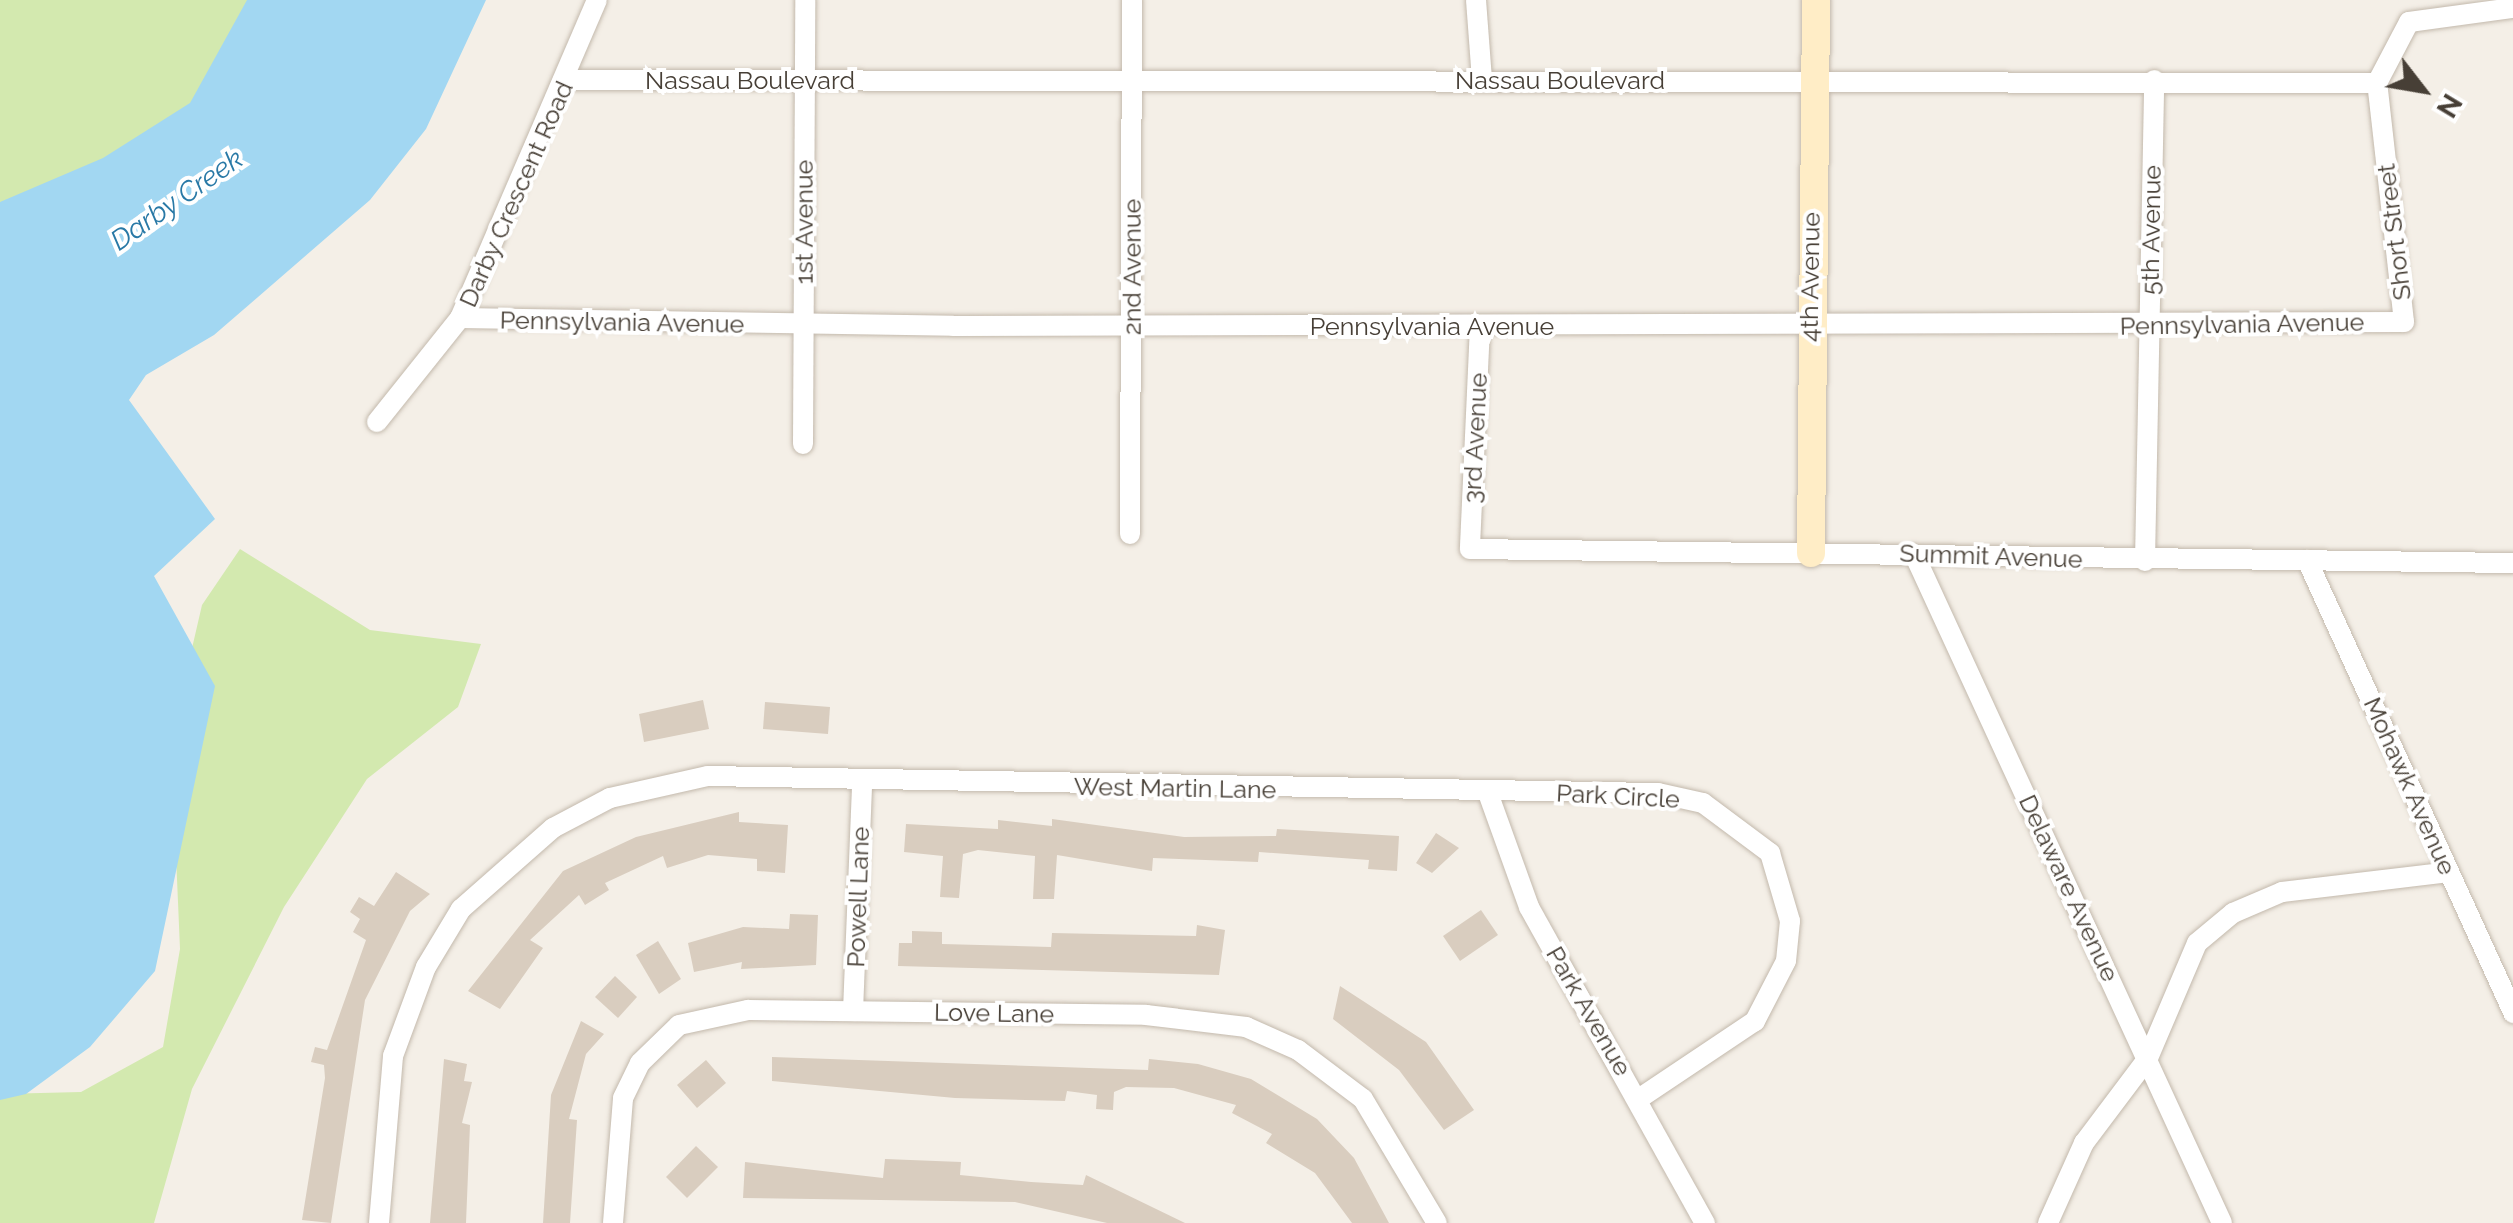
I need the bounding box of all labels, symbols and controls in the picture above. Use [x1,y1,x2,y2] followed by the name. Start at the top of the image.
[2373,40,2473,140] north arrow
[645,65,855,95] street label: Nassau Boulevard
[1455,65,1665,95] street label: Nassau Boulevard
[453,76,579,312] street label: Darby Crescent Road
[2429,88,2469,123] text: N
[104,142,250,258] water label: Darby Creek
[789,159,819,285] street label: 1st Avenue
[2371,162,2417,302] street label: Short Street
[2135,164,2167,296] street label: 5th Avenue
[1117,198,1147,336] street label: 2nd Avenue
[1794,211,1826,343] street label: 4th Avenue
[499,305,745,339] street label: Pennsylvania Avenue
[2119,307,2365,341] street label: Pennsylvania Avenue
[1309,311,1555,341] street label: Pennsylvania Avenue
[1457,372,1493,504] street label: 3rd Avenue
[1899,538,2083,574] street label: Summit Avenue
[2357,692,2463,880] street label: Mohawk Avenue
[1074,771,1276,805] street label: West Martin Lane
[1555,778,1681,814] street label: Park Circle
[2012,790,2126,986] street label: Delaware Avenue
[841,826,875,968] street label: Powell Lane
[1540,941,1638,1081] street label: Park Avenue
[934,997,1054,1029] street label: Love Lane

